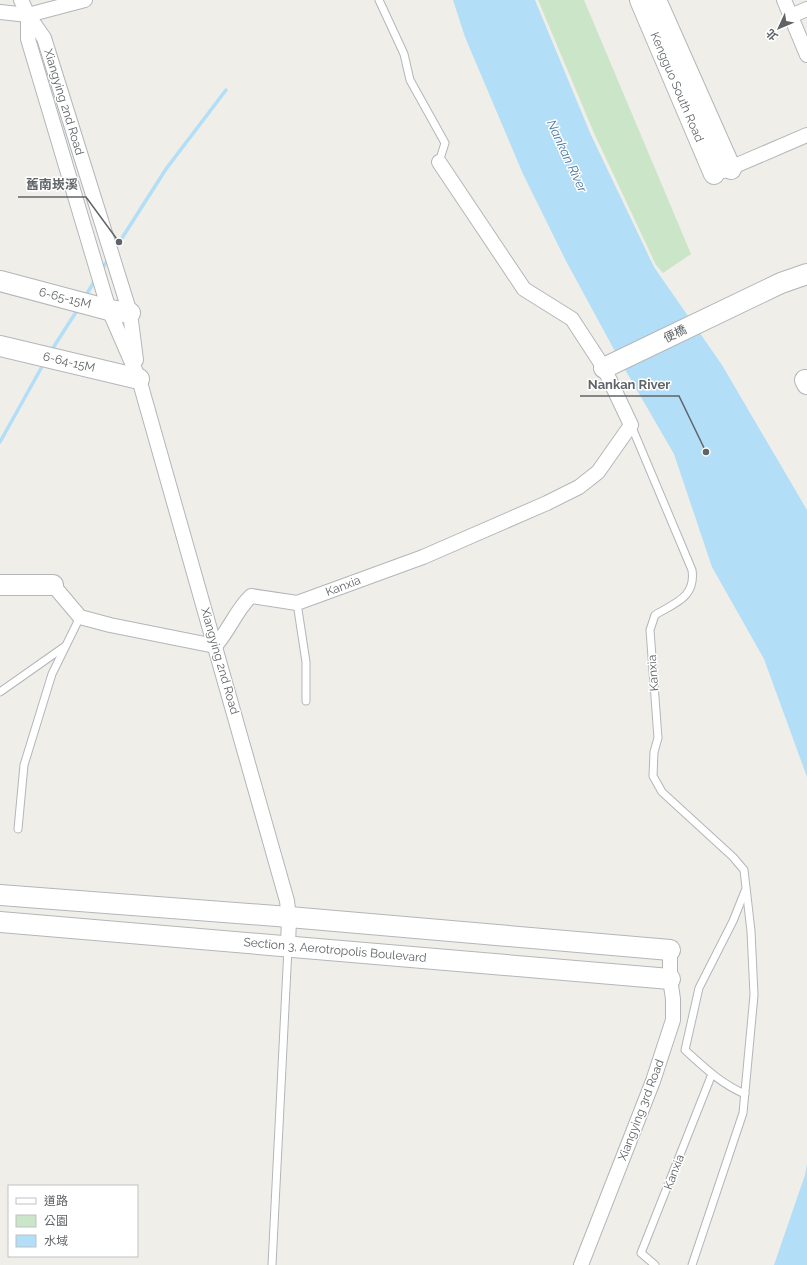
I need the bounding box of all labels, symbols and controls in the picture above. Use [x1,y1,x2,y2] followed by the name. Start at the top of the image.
[759,8,799,48] north arrow
[764,26,781,43] text: 北
[648,30,706,144] street label: Kengguo South Road
[41,47,87,157] street label: Xiangying 2nd Road
[544,117,591,195] water label: Nankan River
[18,172,86,197] callout: 舊南崁溪
[26,177,78,192] text: 舊南崁溪
[37,285,93,311] street label: 6-65-15M
[661,322,689,346] street label: 便橋
[41,349,97,375] street label: 6-64-15M
[580,371,679,396] callout: Nankan River
[588,377,670,392] text: Nankan River
[323,573,363,599] street label: Kanxia
[198,606,242,716] street label: Xiangying 2nd Road
[645,654,661,692] street label: Kanxia
[243,935,427,965] street label: Section 3, Aerotropolis Boulevard
[615,1057,667,1163] street label: Xiangying 3rd Road
[661,1152,687,1192] street label: Kanxia
[8,1185,138,1257] legend
[44,1194,68,1208] text: 道路
[44,1214,68,1228] text: 公園
[44,1234,68,1248] text: 水域

